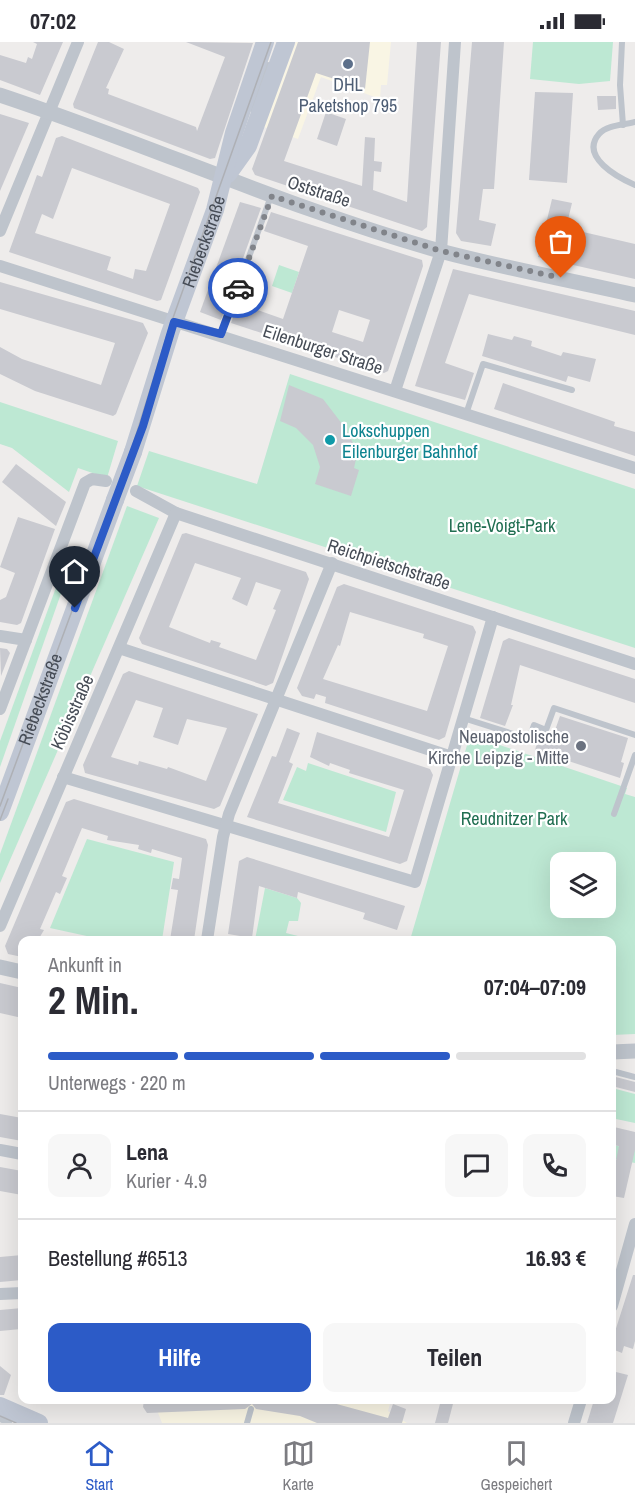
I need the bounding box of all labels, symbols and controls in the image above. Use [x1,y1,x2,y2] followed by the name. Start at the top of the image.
[30,6,76,36] text: 07:02
[341,57,355,71] marker: DHL Paketshop 795
[299,72,397,118] place label: DHL Paketshop 795
[284,169,354,213] street label: Oststraße
[175,193,231,291] street label: Riebeckstraße
[535,216,586,278] pin
[544,225,577,258] icon: bag
[208,258,268,318] courier
[222,272,255,305] icon: car
[260,318,386,380] street label: Eilenburger Straße
[342,418,478,464] place label: Lokschuppen Eilenburger Bahnhof
[323,433,337,447] marker: Lokschuppen Eilenburger Bahnhof
[449,513,556,538] park label: Lene-Voigt-Park
[324,532,454,596] street label: Reichpietschstraße
[49,546,100,608] pin
[58,555,91,588] icon: home
[11,650,68,748] street label: Riebeckstraße
[44,671,100,753] street label: Köbisstraße
[428,724,569,770] place label: Neuapostolische Kirche Leipzig - Mitte
[574,739,588,753] marker: Neuapostolische Kirche Leipzig - Mitte
[461,806,568,831] park label: Reudnitzer Park
[550,852,616,918] map controls
[550,852,616,918] button: layers
[48,951,122,978] text: Ankunft in
[484,972,586,1002] text: 07:04–07:09
[48,974,139,1026] text: 2 Min.
[48,1069,186,1096] text: Unterwegs · 220 m
[48,1134,111,1197] button: person
[445,1134,508,1197] button: chat
[523,1134,586,1197] button: phone
[126,1137,168,1167] text: Lena
[126,1167,207,1194] text: Kurier · 4.9
[48,1243,187,1273] text: Bestellung #6513
[526,1243,586,1273] text: 16.93 €
[48,1323,311,1392] button: Hilfe
[323,1323,586,1392] button: Teilen
[83,1437,116,1495] tab: Start
[282,1437,315,1495] tab: Karte
[481,1437,552,1495] tab: Gespeichert

